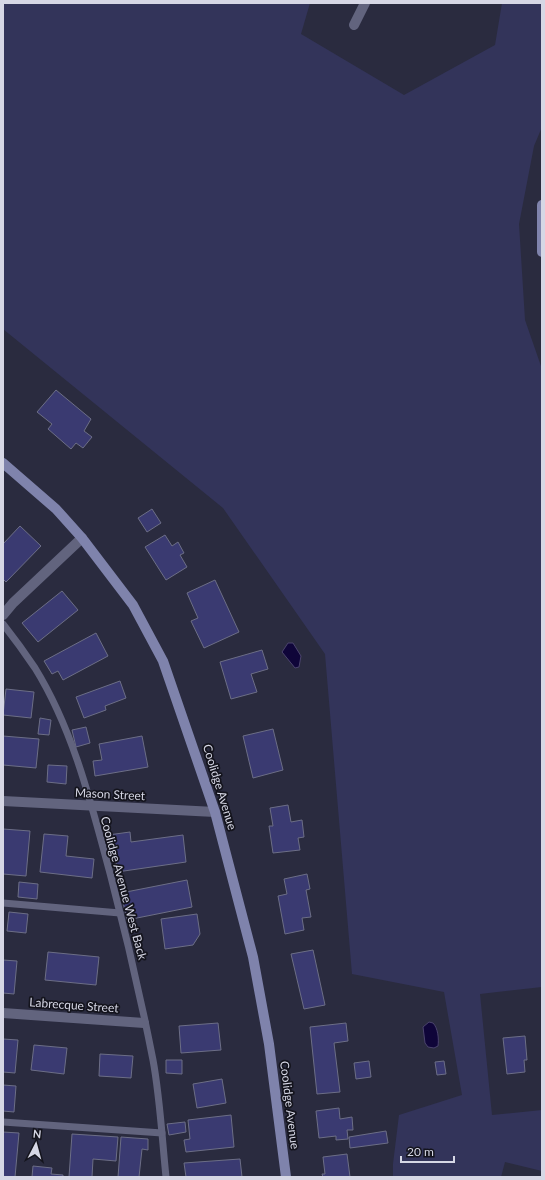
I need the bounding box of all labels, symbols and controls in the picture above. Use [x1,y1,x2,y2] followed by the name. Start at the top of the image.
[200,742,240,832] street label: Coolidge Avenue
[75,785,146,803] street label: Mason Street
[98,815,151,962] street label: Coolidge Avenue West Back
[29,994,120,1016] street label: Labrecque Street
[277,1060,303,1150] street label: Coolidge Avenue
[16,1124,56,1164] north arrow
[32,1127,42,1140] text: N
[401,1138,454,1164] scale bar
[407,1144,434,1159] text: 20 m

